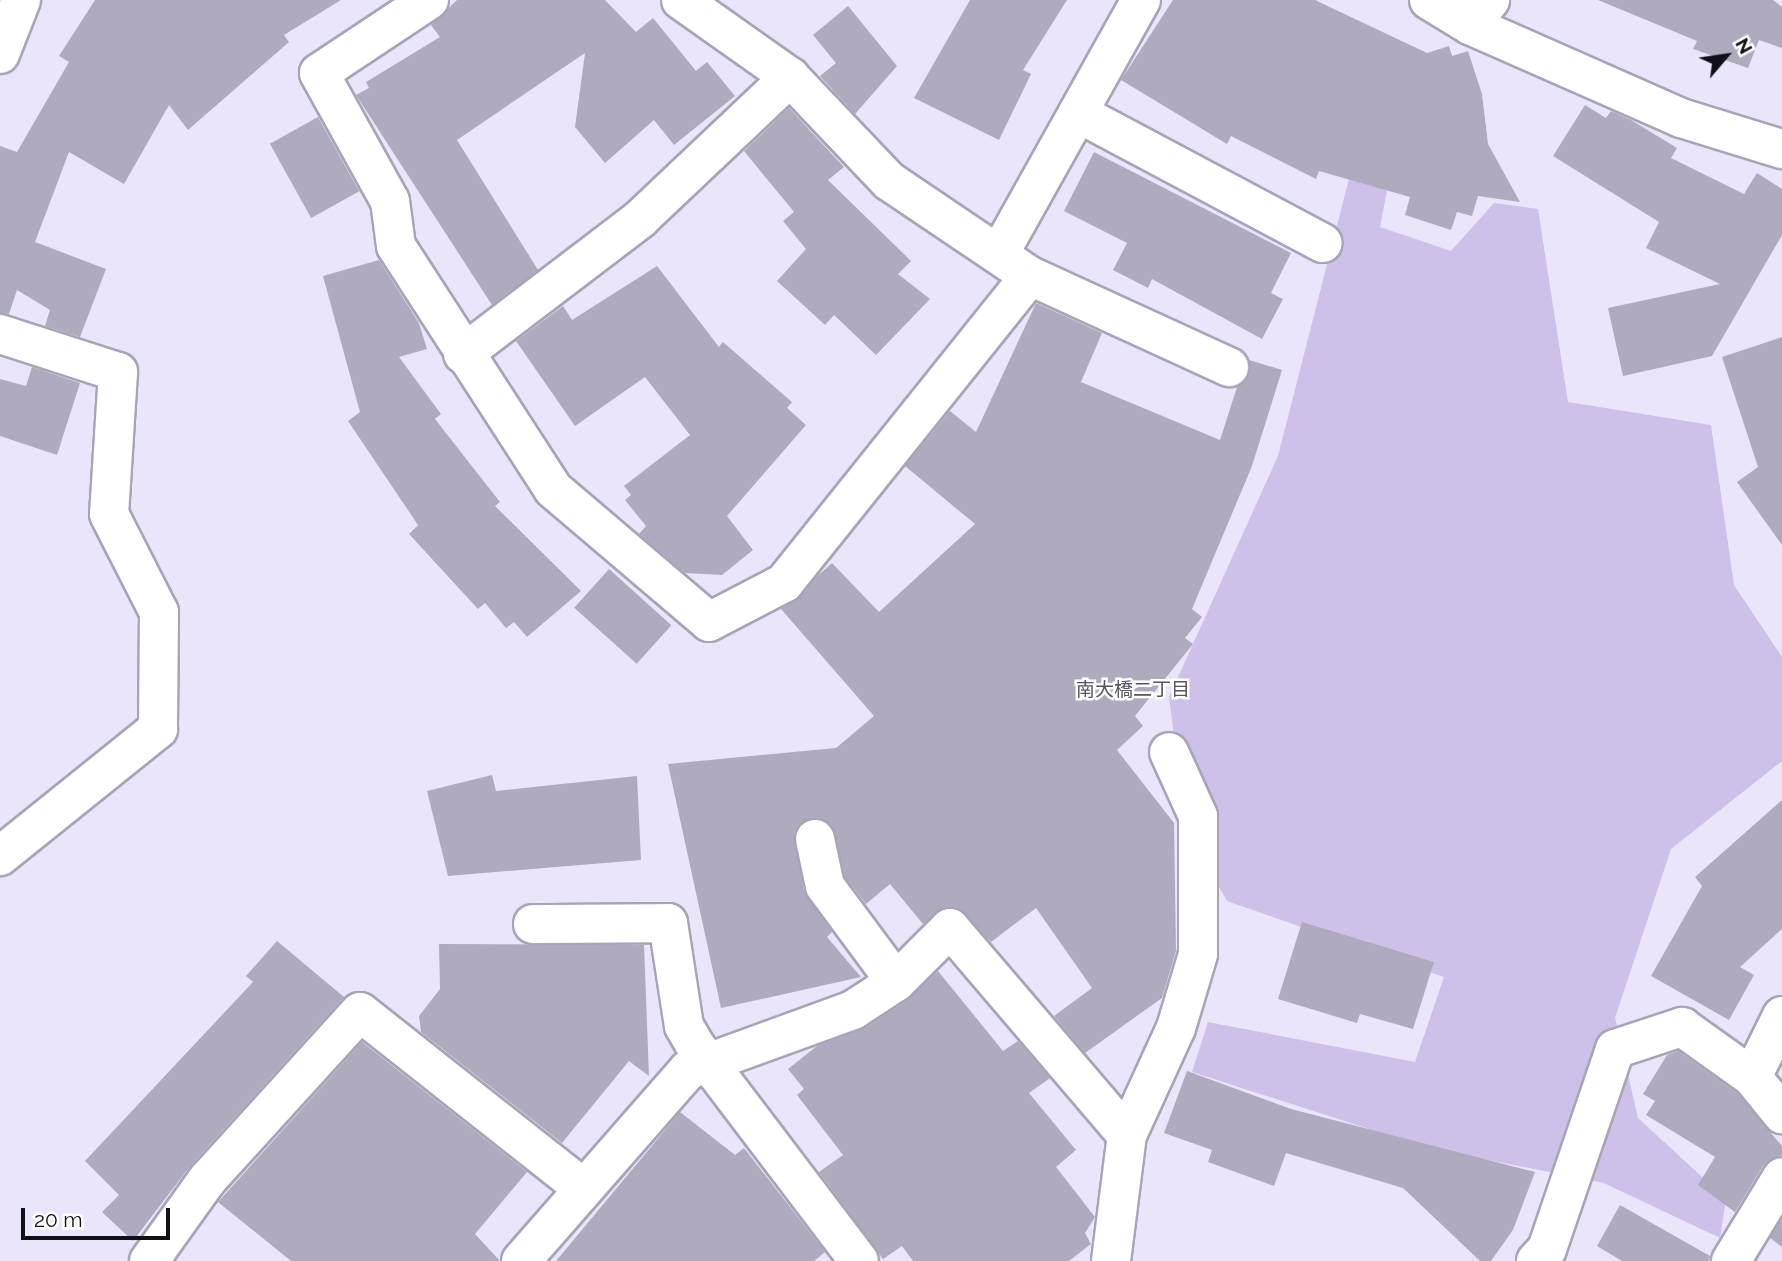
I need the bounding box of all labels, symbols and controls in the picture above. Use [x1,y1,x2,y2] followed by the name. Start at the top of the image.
[1691,21,1761,91] north arrow
[1731,34,1758,57] text: N
[1076,679,1190,701] district label: 南大橋二丁目
[24,1194,173,1238] scale bar
[34,1207,82,1232] text: 20 m

